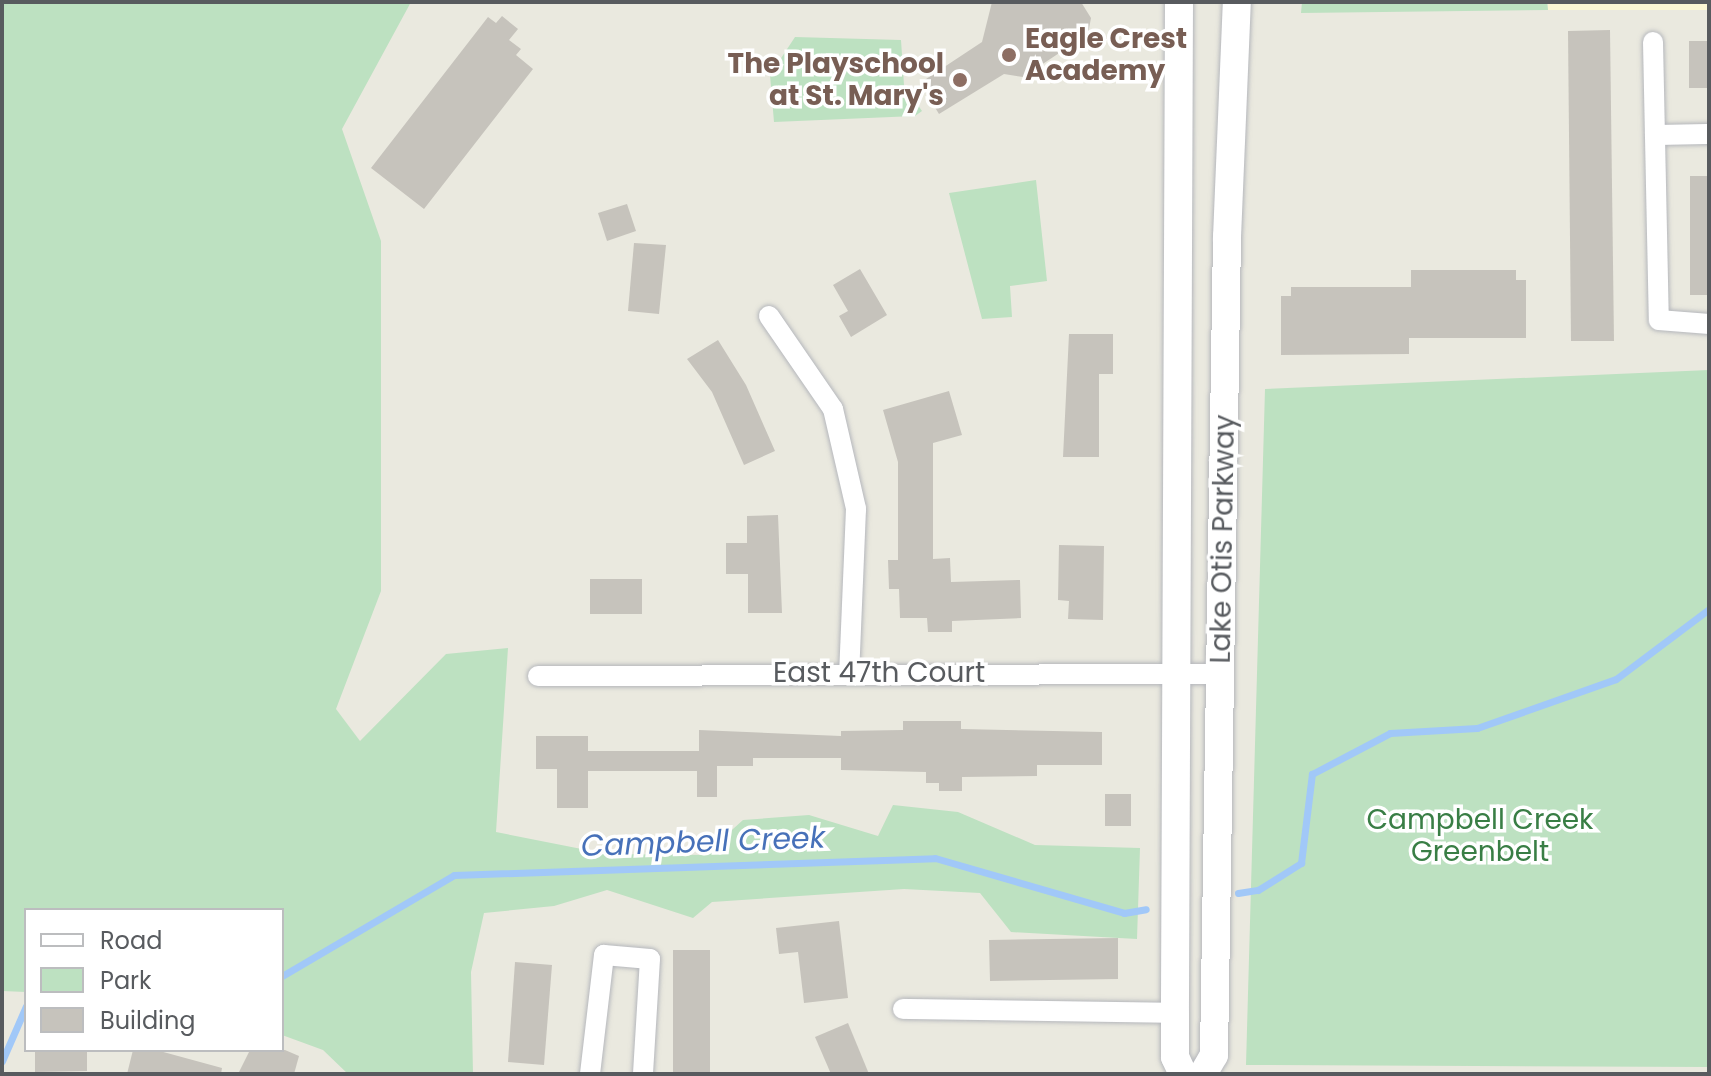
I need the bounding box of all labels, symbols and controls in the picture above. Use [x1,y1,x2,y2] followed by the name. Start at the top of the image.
[1025,22,1187,88] place label: Eagle Crest Academy
[1000,46,1018,64] marker: Eagle Crest Academy
[728,47,944,113] place label: The Playschool at St. Mary's
[951,71,969,89] marker: The Playschool at St. Mary's
[1204,414,1242,664] street label: Lake Otis Parkway
[773,656,985,690] street label: East 47th Court
[1366,803,1594,869] park label: Campbell Creek Greenbelt
[580,820,826,864] water label: Campbell Creek
[24,908,284,1052] legend
[100,924,162,957] text: Road
[100,964,151,997] text: Park
[100,1004,196,1037] text: Building

